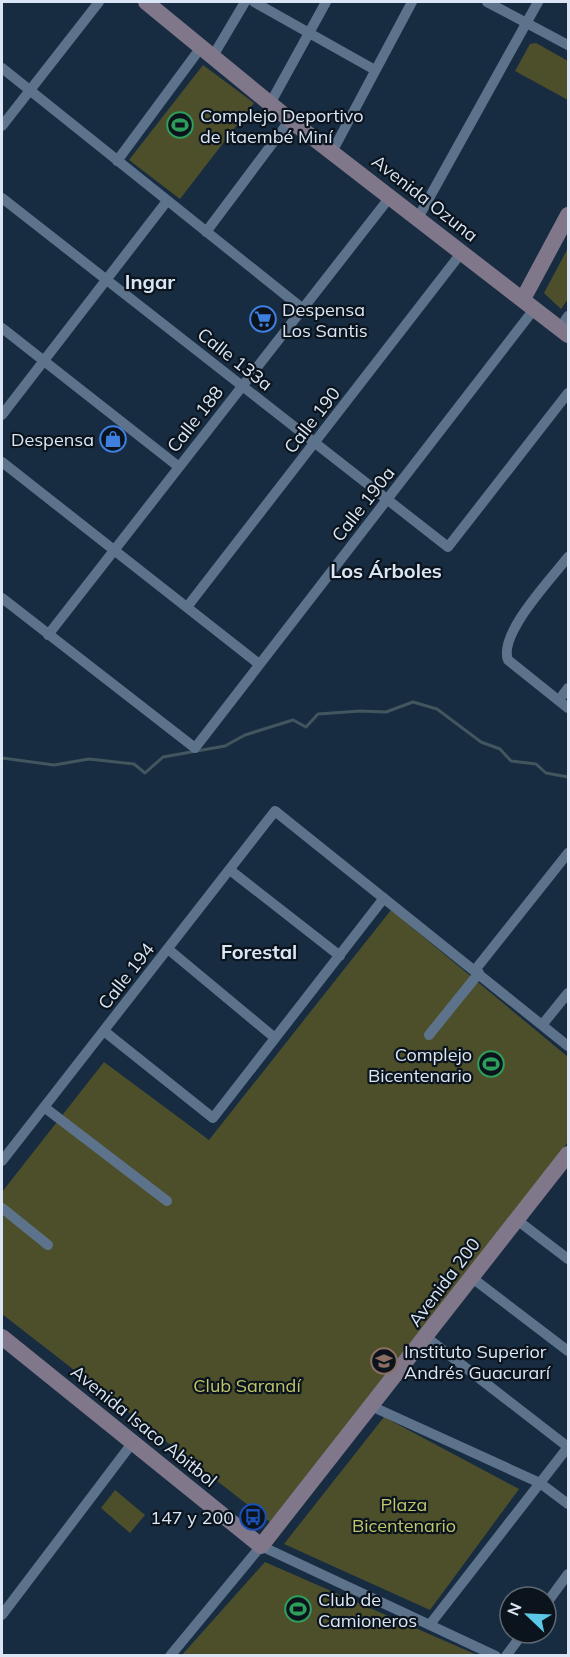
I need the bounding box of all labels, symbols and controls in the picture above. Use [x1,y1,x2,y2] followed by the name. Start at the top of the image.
[200,104,364,148] place label: Complejo Deportivo de Itaembé Miní
[165,110,195,140] sports icon: Complejo Deportivo de Itaembé Miní
[367,150,483,246] street label: Avenida Ozuna
[125,269,175,294] district label: Ingar
[282,298,368,342] place label: Despensa Los Santis
[248,304,278,334] supermarket icon: Despensa Los Santis
[193,323,277,395] street label: Calle 133a
[162,381,228,457] street label: Calle 188
[279,382,345,458] street label: Calle 190
[98,424,128,454] shop icon: Despensa
[11,428,94,451] place label: Despensa
[327,462,399,546] street label: Calle 190a
[330,558,442,583] district label: Los Árboles
[93,938,159,1014] street label: Calle 194
[221,939,297,964] district label: Forestal
[368,1043,472,1087] place label: Complejo Bicentenario
[476,1049,506,1079] sports icon: Complejo Bicentenario
[403,1233,485,1331] street label: Avenida 200
[404,1340,552,1384] place label: Instituto Superior Andrés Guacurarí
[369,1346,399,1376] school or university icon: Instituto Superior Andrés Guacurarí
[66,1360,222,1492] street label: Avenida Isaco Abitbol
[193,1374,302,1397] park label: Club Sarandí
[352,1493,456,1537] park label: Plaza Bicentenario
[238,1502,268,1532] bus stop icon: 147 y 200
[150,1506,234,1529] place label: 147 y 200
[498,1585,558,1645] north arrow
[318,1588,417,1632] place label: Club de Camioneros
[283,1594,313,1624] sports icon: Club de Camioneros
[503,1600,526,1619] text: N

